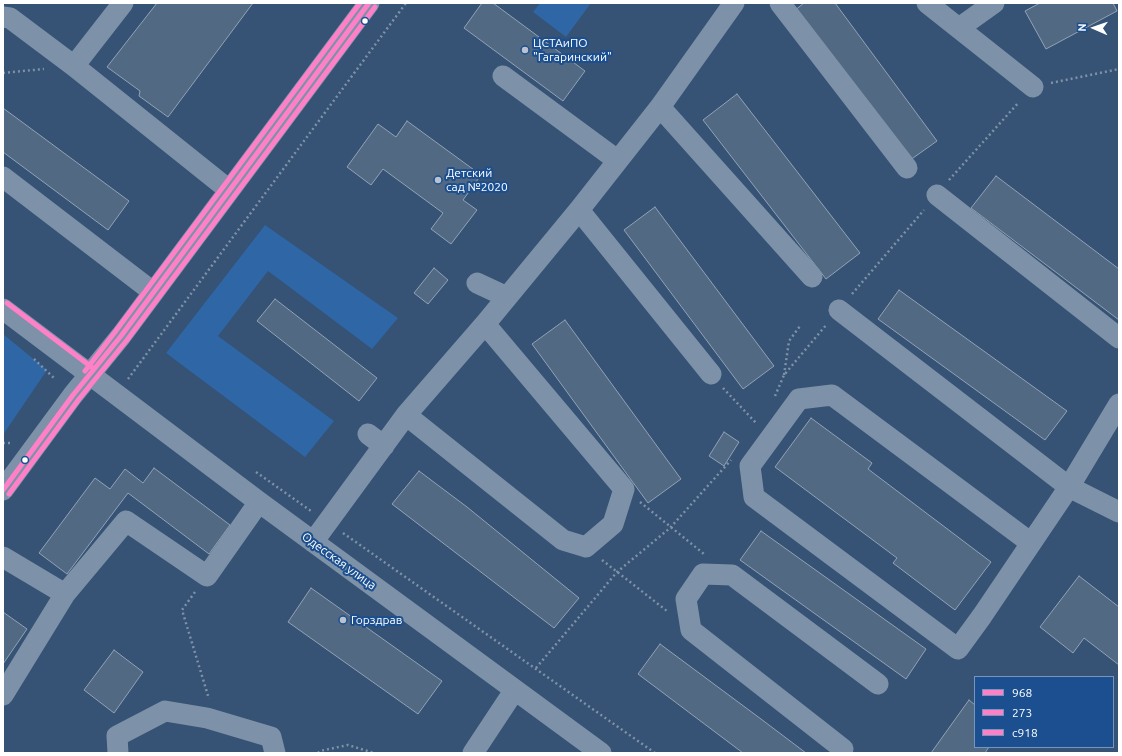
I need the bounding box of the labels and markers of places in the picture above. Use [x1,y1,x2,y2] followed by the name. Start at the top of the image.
[360,16,370,26] unlabelled marker
[533,36,612,64] place label: ЦСТАиПО "Гагаринский"
[520,45,530,55] marker: ЦСТАиПО "Гагаринский"
[446,166,508,194] place label: Детский сад №2020
[433,175,443,185] marker: Детский сад №2020
[20,455,30,465] unlabelled marker
[351,613,402,627] place label: Горздрав
[338,615,348,625] marker: Горздрав

